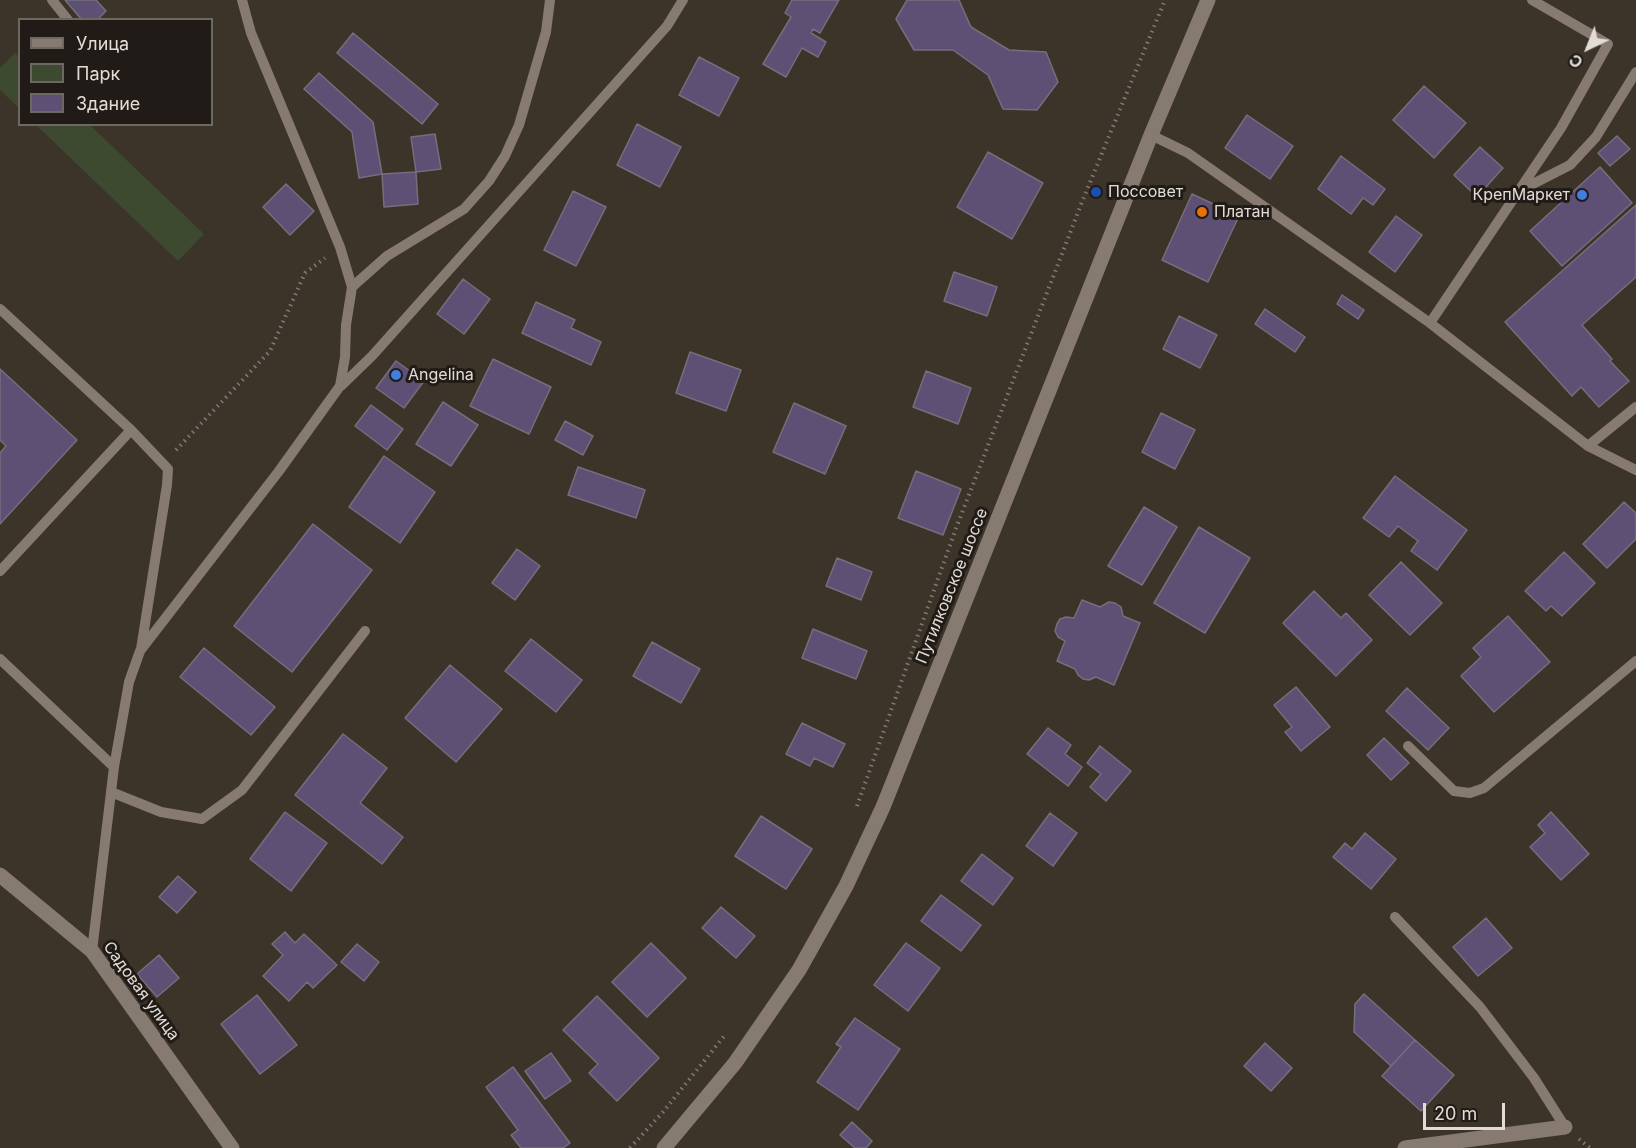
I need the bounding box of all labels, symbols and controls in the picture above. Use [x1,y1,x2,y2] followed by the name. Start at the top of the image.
[18,18,213,126] legend
[1558,18,1618,78] north arrow
[76,33,129,54] text: Улица
[1565,50,1587,73] text: С
[76,63,120,84] text: Парк
[76,93,140,114] text: Здание
[1108,182,1183,202] place label: Поссовет
[1089,185,1103,199] marker: Поссовет
[1472,185,1570,205] place label: КрепМаркет
[1575,188,1589,202] marker: КрепМаркет
[1214,202,1270,222] place label: Платан
[1195,205,1209,219] marker: Платан
[408,365,474,385] place label: Angelina
[389,368,403,382] marker: Angelina
[912,506,992,666] street label: Путилковское шоссе
[99,938,183,1044] street label: Садовая улица
[1426,1091,1508,1129] scale bar
[1434,1103,1477,1124] text: 20 m

